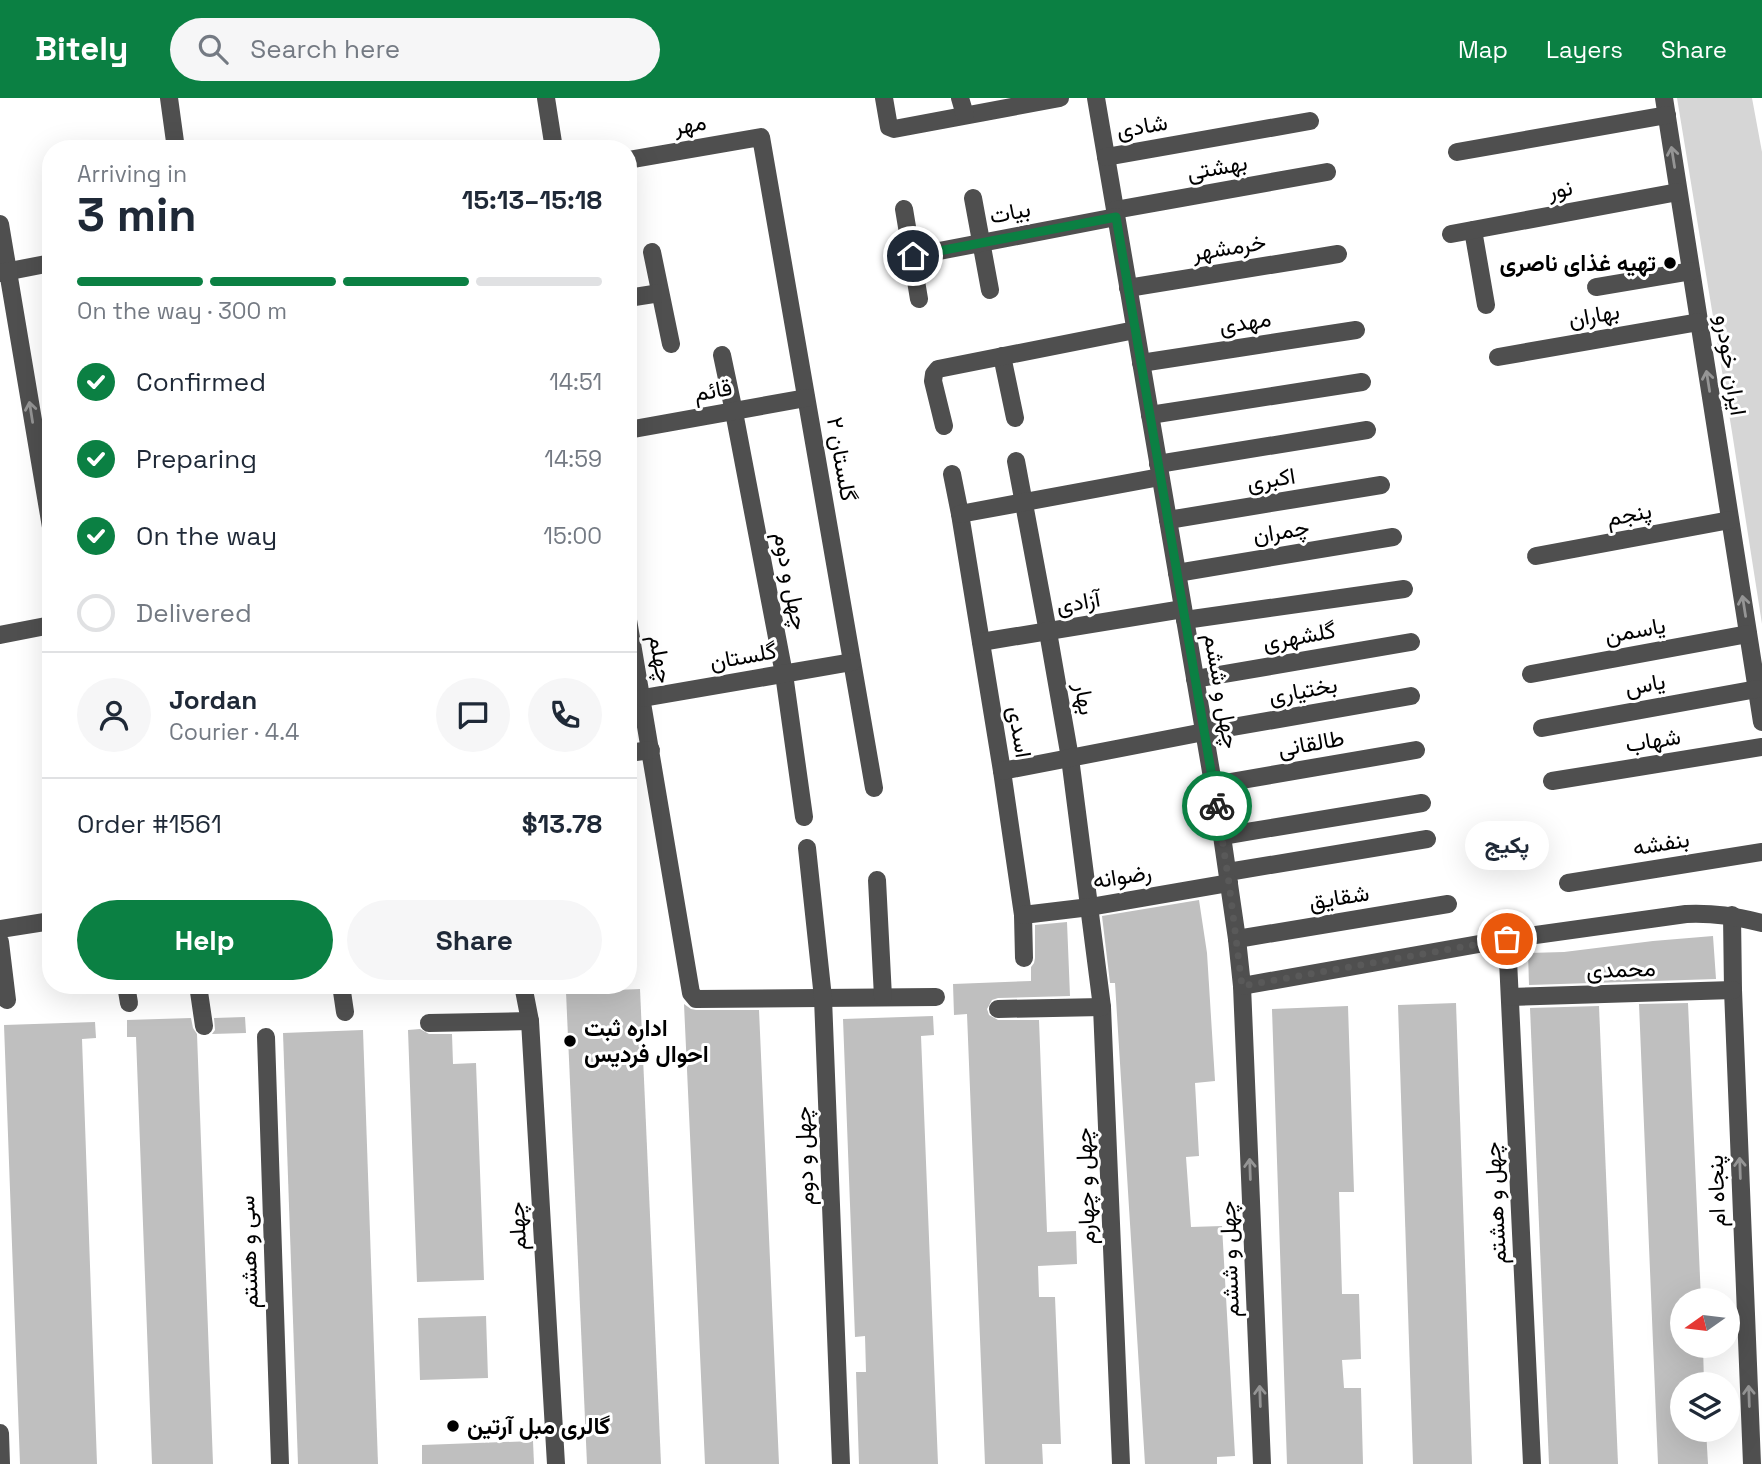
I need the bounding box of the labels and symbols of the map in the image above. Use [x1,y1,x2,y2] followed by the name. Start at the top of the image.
[670,106,709,142] street label: مهر
[1114,107,1170,145] street label: شادی
[1666,146,1679,169] one-way arrow
[1184,147,1250,187] street label: بهشتی
[1544,172,1575,206] street label: نور
[987,193,1033,231] street label: بیات
[883,226,943,286] pin
[1189,226,1268,268] street label: خرمشهر
[1499,248,1656,278] place label: تهیه غذای ناصری
[1662,255,1678,271] marker: تهیه غذای ناصری
[1566,296,1622,334] street label: بهاران
[1217,303,1273,341] street label: مهدی
[1708,312,1754,418] street label: ایران خودرو
[1702,371,1715,393] one-way arrow
[692,372,734,408] street label: قائم
[24,401,37,424] one-way arrow
[820,414,864,504] street label: گلستان ۲
[1245,460,1297,498] street label: اکبری
[1604,495,1654,534] street label: پنجم
[1251,512,1312,551] street label: چمران
[766,529,815,633] street label: چهل و دوم
[1054,583,1104,621] street label: آزادی
[1737,595,1750,618] one-way arrow
[1602,610,1668,650] street label: یاسمن
[1260,615,1338,657] street label: گلشهری
[1196,631,1247,751] street label: چهل و ششم
[641,632,680,686] street label: چهلم
[707,635,779,677] street label: گلستان
[1623,666,1667,702] street label: یاس
[1266,669,1340,711] street label: بختیاری
[1067,680,1103,717] street label: بهار
[1001,704,1039,760] street label: اسدی
[1623,721,1683,759] street label: شهاب
[1276,722,1346,764] street label: طالقانی
[1182,771,1252,841] courier
[1465,820,1549,869] callout: پکیج
[1630,824,1692,862] street label: بنفشه
[1090,857,1154,895] street label: رضوانه
[1307,877,1371,917] street label: شقایق
[1477,909,1537,969] pin
[1586,953,1656,985] street label: محمدی
[584,1013,709,1069] place label: اداره ثبت احوال فردیس
[562,1033,578,1049] marker: اداره ثبت احوال فردیس
[787,1106,822,1206] street label: چهل و دوم
[1068,1127,1103,1245] street label: چهل و چهارم
[1477,1141,1514,1265] street label: چهل و هشتم
[1700,1154,1733,1228] street label: پنجاه ام
[1243,1157,1256,1180] one-way arrow
[1734,1157,1747,1180] one-way arrow
[231,1195,265,1309] street label: سی و هشتم
[1212,1200,1247,1318] street label: چهل و ششم
[501,1201,534,1251] street label: چهلم
[1670,1288,1740,1358] north arrow
[1253,1385,1266,1408] one-way arrow
[1742,1385,1755,1408] one-way arrow
[467,1411,610,1441] place label: گالری مبل آرتین
[445,1418,461,1434] marker: گالری مبل آرتین

